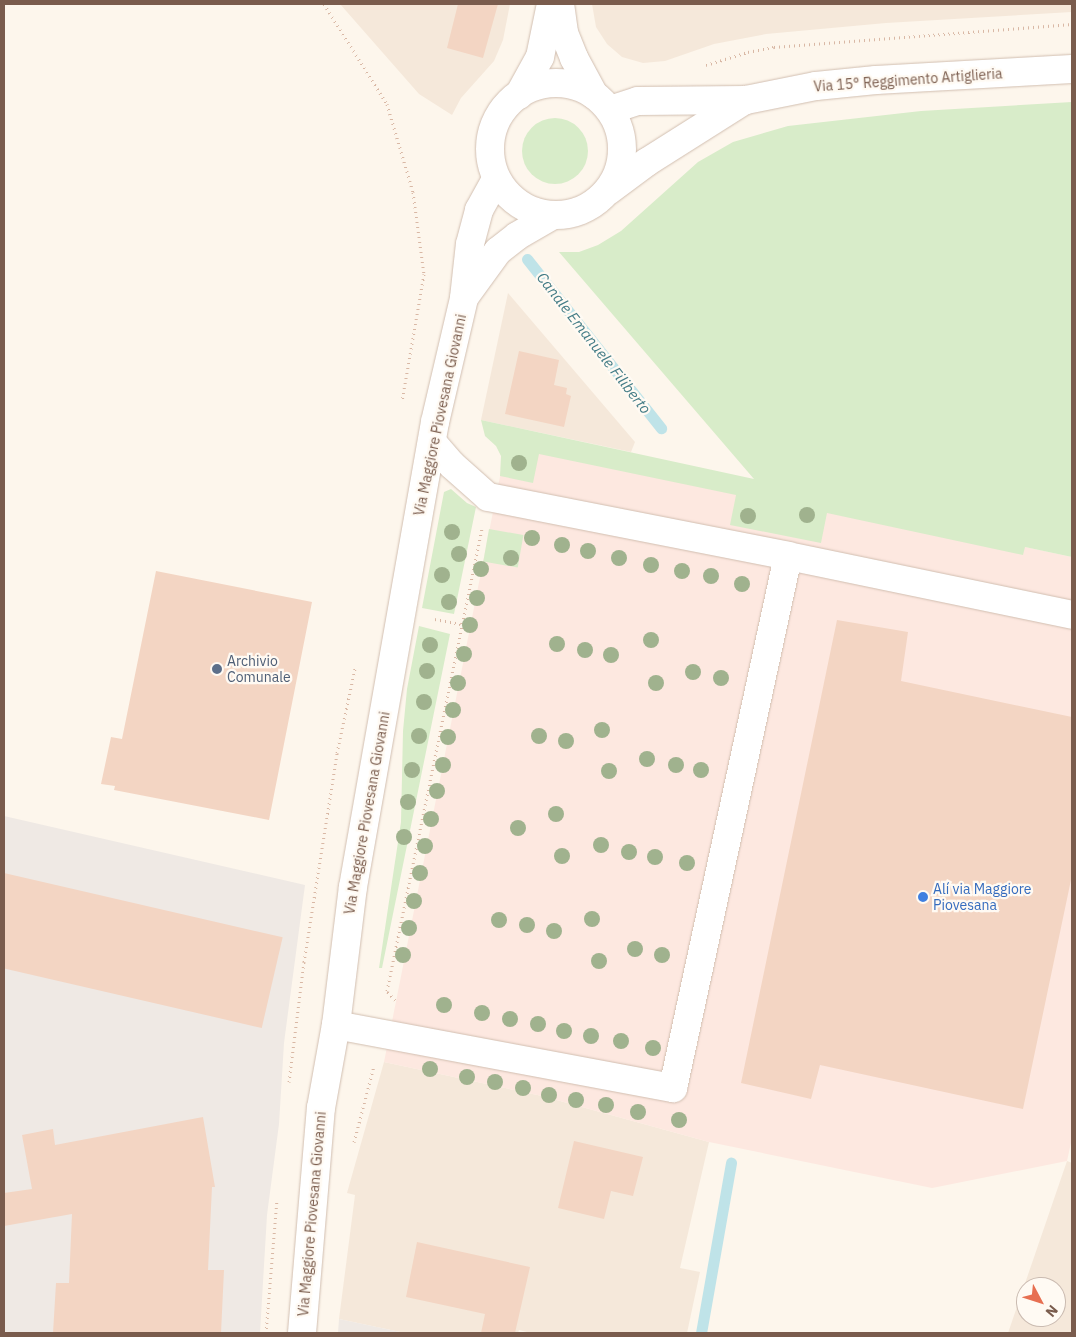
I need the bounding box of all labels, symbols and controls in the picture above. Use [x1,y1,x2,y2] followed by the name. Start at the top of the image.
[813,65,1003,95] street label: Via 15° Reggimento Artiglieria
[533,269,655,417] water label: Canale Emanuele Filiberto
[410,313,470,517] street label: Via Maggiore Piovesana Giovanni
[227,653,291,686] place label: Archivio Comunale
[211,663,223,675] marker: Archivio Comunale
[341,710,393,916] street label: Via Maggiore Piovesana Giovanni
[933,881,1032,914] place label: Alí via Maggiore Piovesana
[917,891,929,903] marker: Alí via Maggiore Piovesana
[295,1111,329,1317] street label: Via Maggiore Piovesana Giovanni
[1016,1277,1066,1327] north arrow
[1042,1301,1062,1321] text: N

